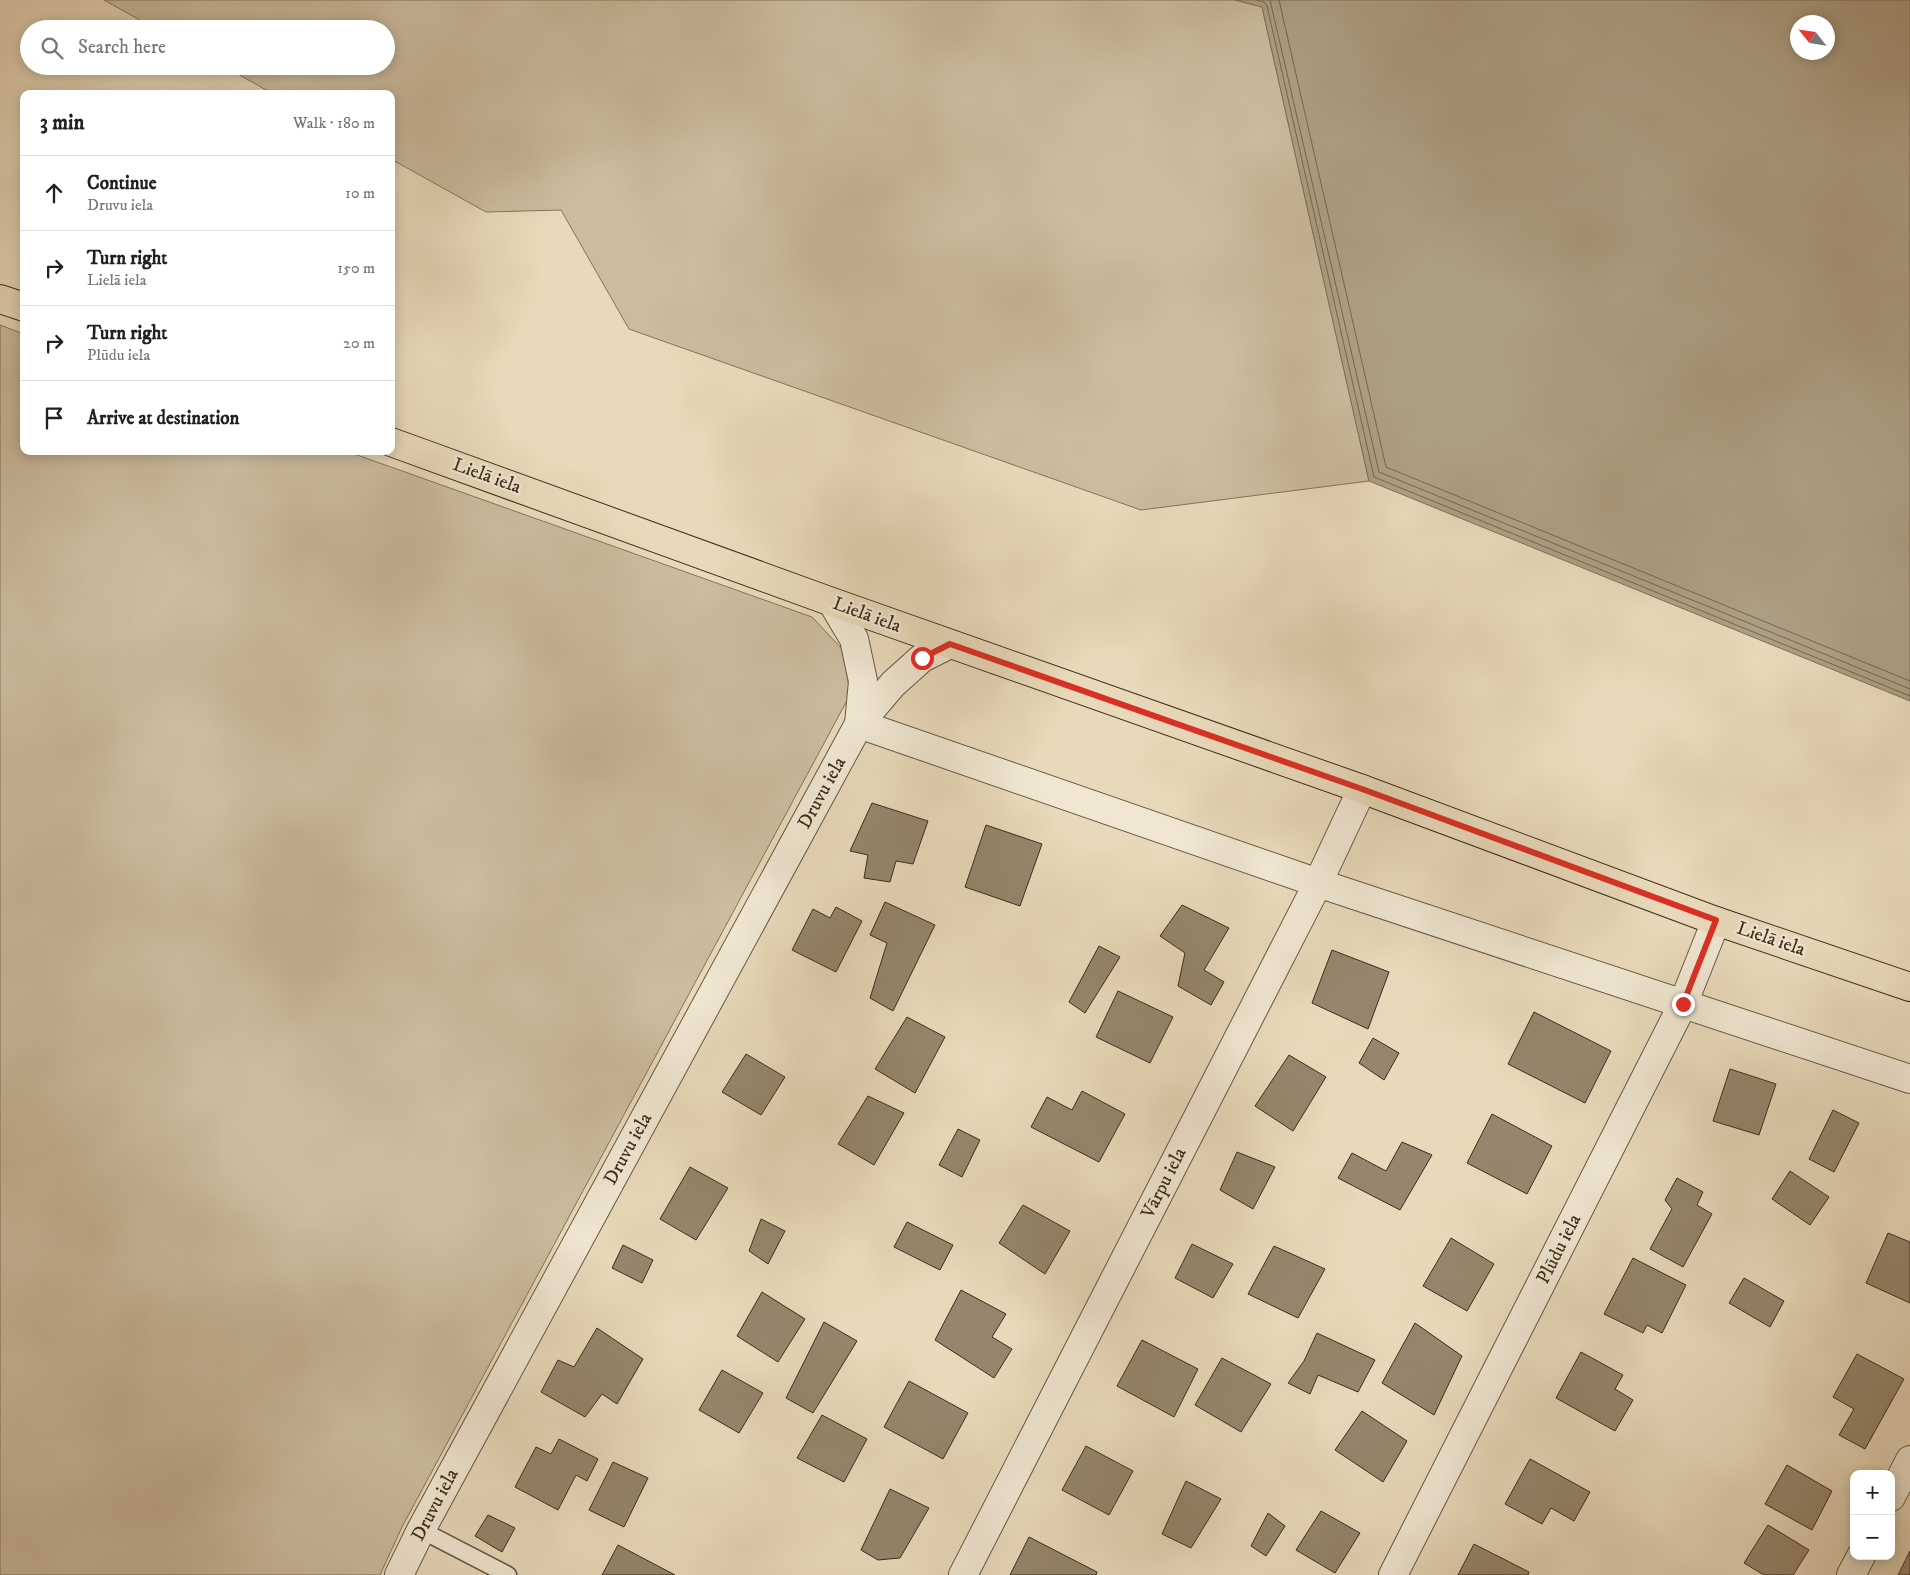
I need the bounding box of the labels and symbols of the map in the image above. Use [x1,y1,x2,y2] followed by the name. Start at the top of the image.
[1790,15,1835,60] north arrow
[450,453,524,499] street label: Lielā iela
[830,592,904,638] street label: Lielā iela
[911,647,934,670] route start
[793,753,851,833] street label: Druvu iela
[1734,917,1808,961] street label: Lielā iela
[1672,993,1695,1016] route end
[599,1109,657,1189] street label: Druvu iela
[1136,1144,1192,1223] street label: Vārpu iela
[1532,1210,1586,1288] street label: Plūdu iela
[406,1465,464,1545] street label: Druvu iela

